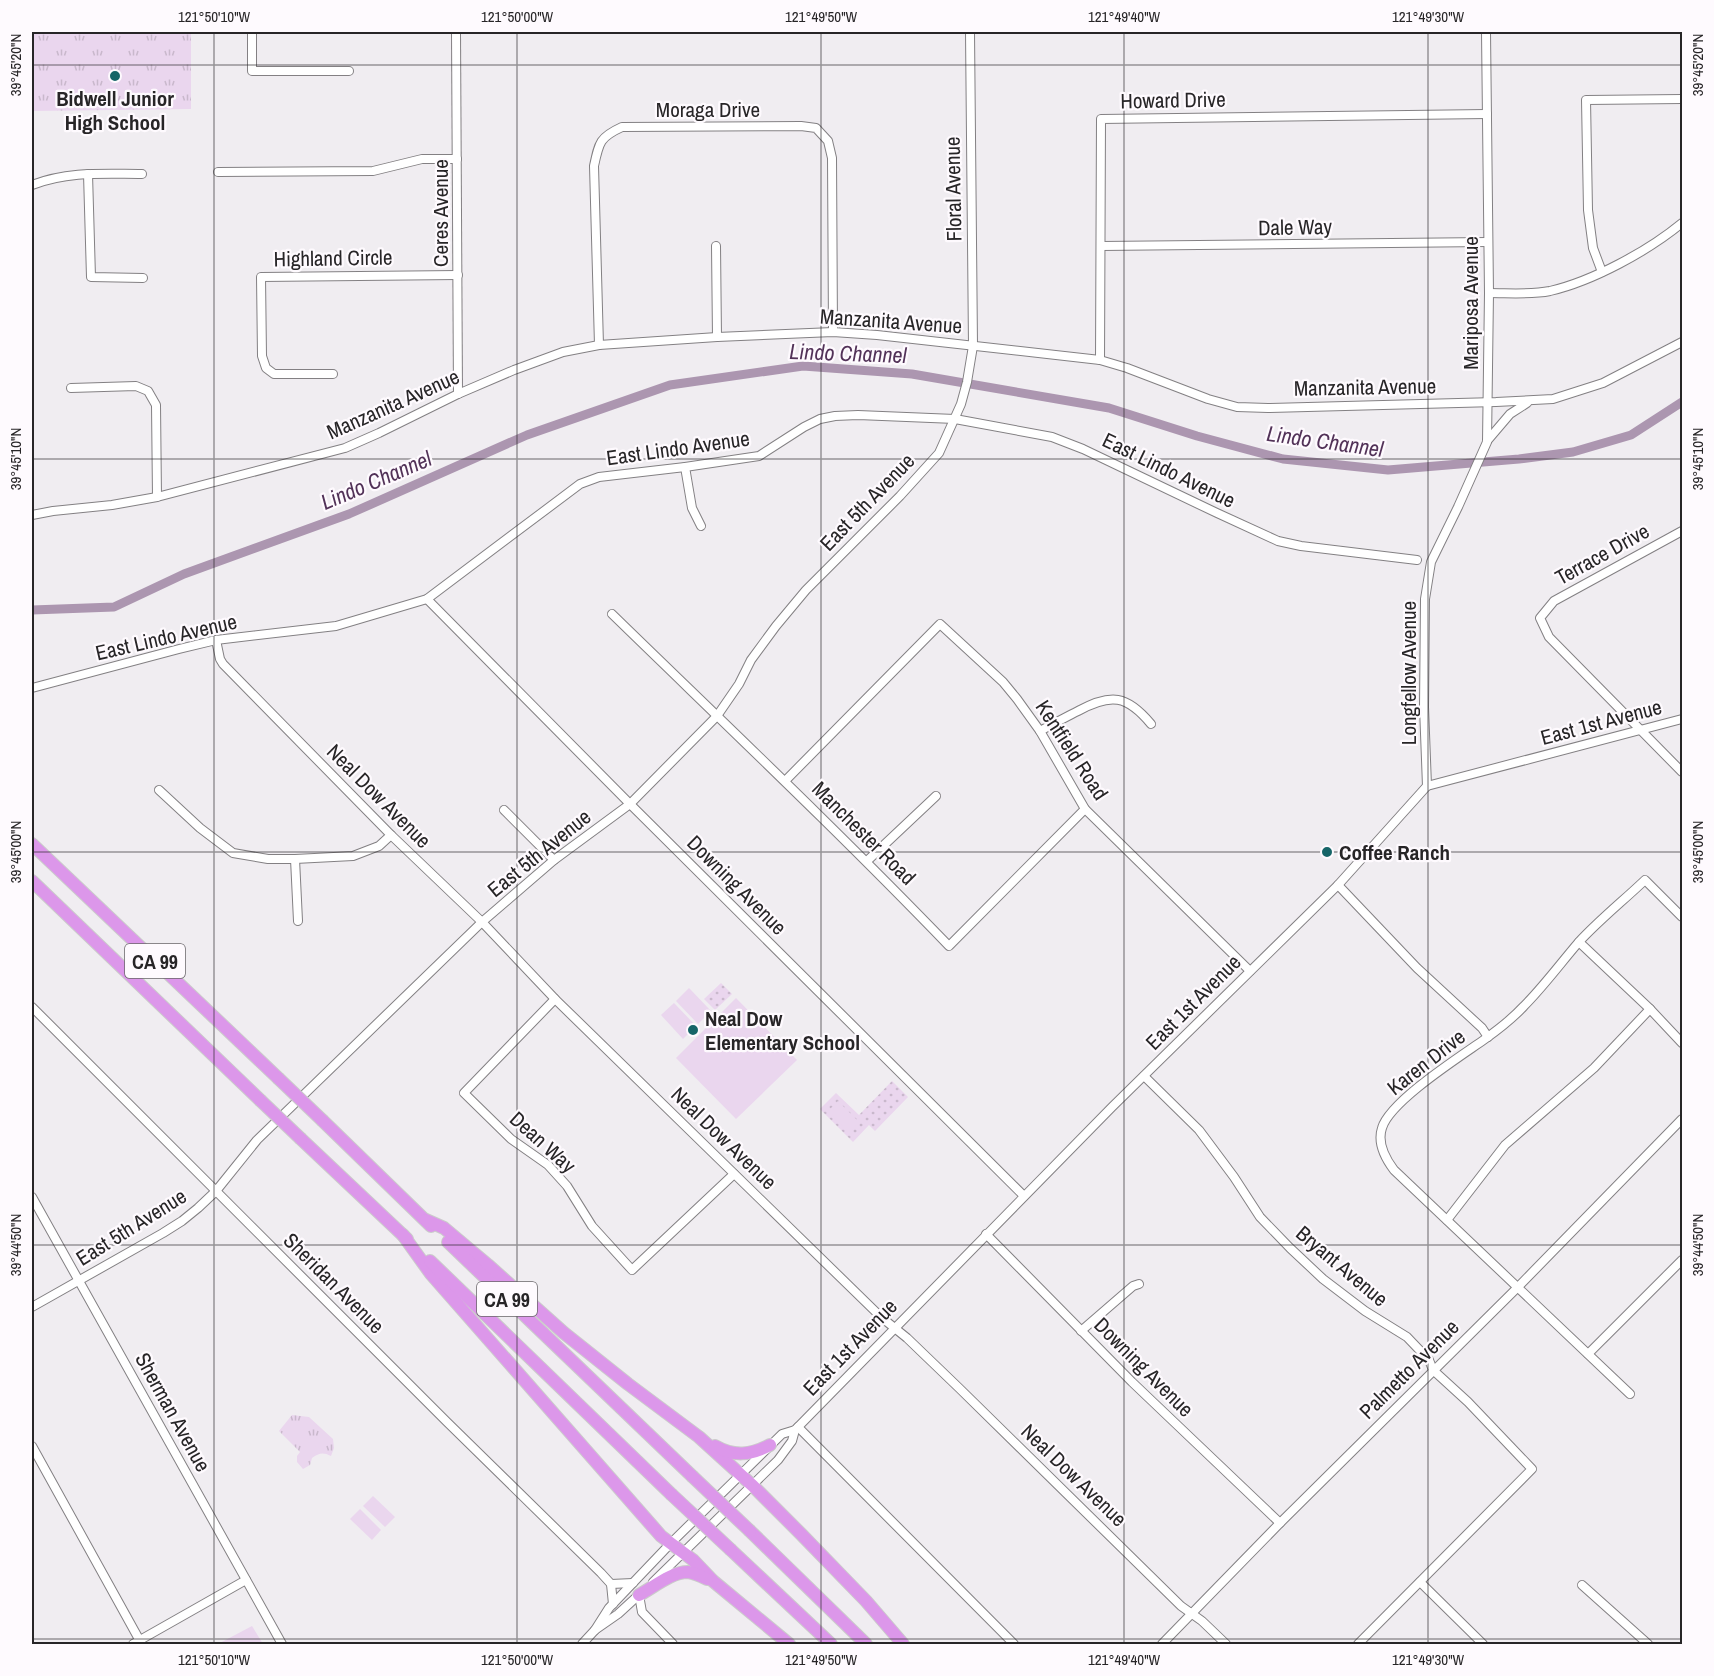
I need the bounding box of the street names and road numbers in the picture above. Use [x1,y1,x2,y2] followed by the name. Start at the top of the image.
[1120,85,1226,115] street label: Howard Drive
[656,95,760,124] street label: Moraga Drive
[938,136,968,242] street label: Floral Avenue
[426,159,455,267] street label: Ceres Avenue
[1258,212,1333,242] street label: Dale Way
[1456,236,1485,370] street label: Mariposa Avenue
[273,242,393,274] street label: Highland Circle
[819,302,963,340] street label: Manzanita Avenue
[322,362,464,446] street label: Manzanita Avenue
[1294,371,1436,403] street label: Manzanita Avenue
[605,424,751,472] street label: East Lindo Avenue
[1098,425,1240,515] street label: East Lindo Avenue
[813,447,921,557] street label: East 5th Avenue
[1550,516,1654,592] street label: Terrace Drive
[1394,601,1423,745] street label: Longfellow Avenue
[92,607,240,667] street label: East Lindo Avenue
[1537,692,1665,752] street label: East 1st Avenue
[1029,694,1115,806] street label: Kentfield Road
[320,737,438,855] street label: Neal Dow Avenue
[806,775,922,891] street label: Manchester Road
[481,802,597,904] street label: East 5th Avenue
[681,829,793,941] street label: Downing Avenue
[125,944,185,978] road number: CA 99
[1139,948,1247,1056] street label: East 1st Avenue
[1381,1022,1471,1102] street label: Karen Drive
[665,1080,783,1196] street label: Neal Dow Avenue
[504,1105,583,1180] street label: Dean Way
[70,1182,192,1272] street label: East 5th Avenue
[1290,1219,1394,1313] street label: Bryant Avenue
[277,1226,391,1340] street label: Sheridan Avenue
[477,1282,537,1316] road number: CA 99
[796,1292,904,1402] street label: East 1st Avenue
[1088,1311,1200,1423] street label: Downing Avenue
[1353,1313,1465,1425] street label: Palmetto Avenue
[128,1347,218,1477] street label: Sherman Avenue
[1015,1417,1133,1533] street label: Neal Dow Avenue

